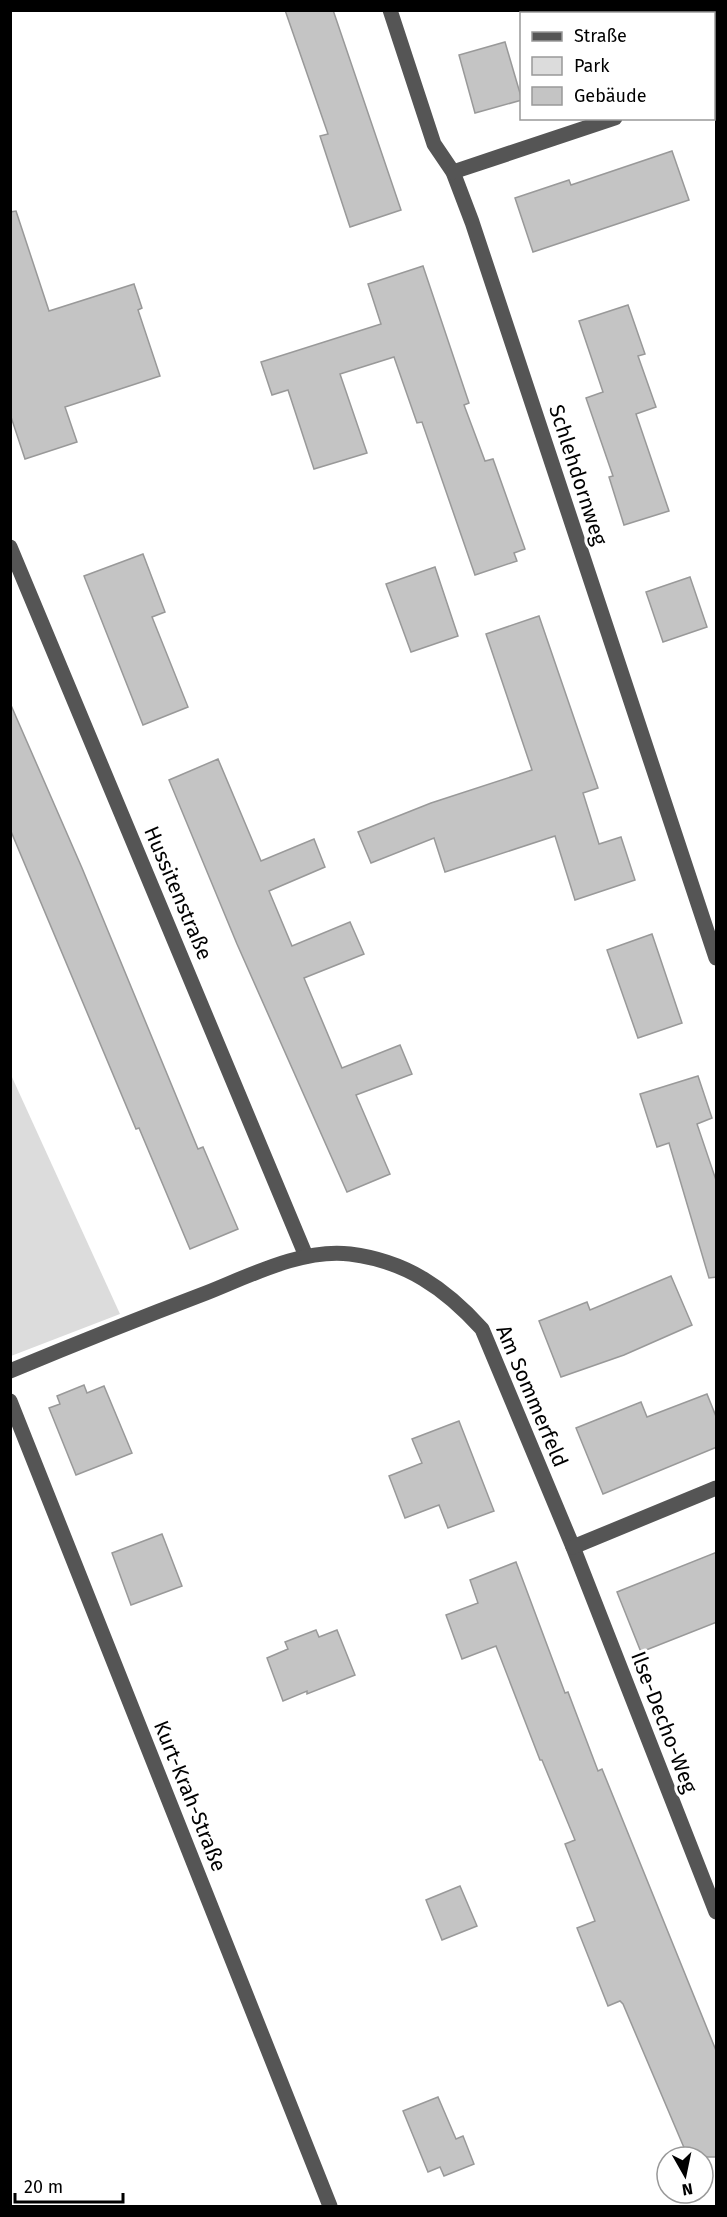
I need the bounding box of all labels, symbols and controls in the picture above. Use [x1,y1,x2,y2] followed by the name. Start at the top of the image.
[520,12,715,120] legend
[574,25,627,47] text: Straße
[574,55,610,77] text: Park
[574,85,647,107] text: Gebäude
[543,401,613,549] street label: Schlehdornweg
[138,822,218,964] street label: Hussitenstraße
[490,1321,574,1471] street label: Am Sommerfeld
[625,1648,703,1797] street label: Ilse-Decho-Weg
[148,1717,232,1875] street label: Kurt-Krah-Straße
[655,2145,715,2205] north arrow
[15,2166,123,2204] scale bar
[24,2176,63,2198] text: 20 m
[681,2179,694,2200] text: N

